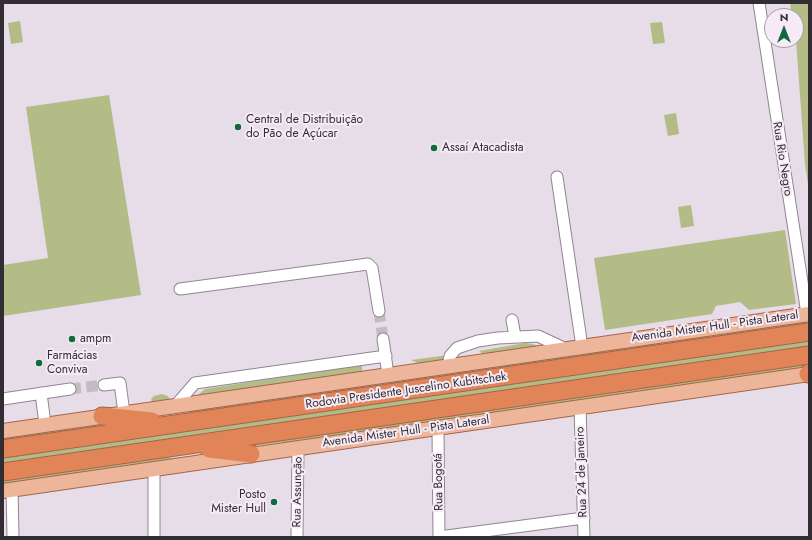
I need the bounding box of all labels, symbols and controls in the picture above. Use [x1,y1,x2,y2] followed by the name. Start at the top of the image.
[764,8,804,48] north arrow
[780,9,788,25] text: N
[246,113,363,141] place label: Central de Distribuição do Pão de Açúcar
[769,121,795,197] street label: Rua Rio Negro
[233,122,243,132] marker: Central de Distribuição do Pão de Açúcar
[442,141,524,155] place label: Assaí Atacadista
[429,143,439,153] marker: Assaí Atacadista
[631,308,799,346] street label: Avenida Mister Hull - Pista Lateral
[80,332,111,346] place label: ampm
[67,334,77,344] marker: ampm
[47,349,97,377] place label: Farmácias Conviva
[34,358,44,368] marker: Farmácias Conviva
[305,370,507,412] street label: Rodovia Presidente Juscelino Kubitschek
[322,413,490,451] street label: Avenida Mister Hull - Pista Lateral
[573,426,591,518] street label: Rua 24 de Janeiro
[431,453,447,511] street label: Rua Bogotá
[290,457,306,527] street label: Rua Assunção
[211,488,266,516] place label: Posto Mister Hull
[269,497,279,507] marker: Posto Mister Hull

